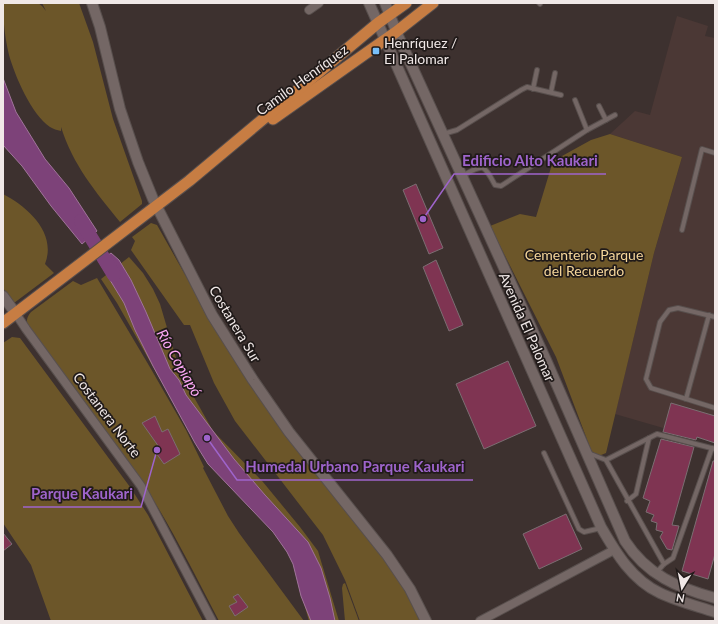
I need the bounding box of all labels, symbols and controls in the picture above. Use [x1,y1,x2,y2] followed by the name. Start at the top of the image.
[384,34,457,67] place label: Henríquez / El Palomar
[252,41,351,119] street label: Camilo Henríquez
[371,46,381,56] marker: Henríquez / El Palomar
[454,147,606,174] callout: Edificio Alto Kaukari
[462,151,598,169] text: Edificio Alto Kaukari
[525,246,643,279] park label: Cementerio Parque del Recuerdo
[496,270,559,384] street label: Avenida El Palomar
[206,282,265,365] street label: Costanera Sur
[153,325,207,400] water label: Río Copiapó
[70,369,145,460] street label: Costanera Norte
[237,453,473,480] callout: Humedal Urbano Parque Kaukari
[245,457,465,475] text: Humedal Urbano Parque Kaukari
[23,480,141,507] callout: Parque Kaukari
[31,484,133,502] text: Parque Kaukari
[662,568,702,608] north arrow
[675,591,685,605] text: N

